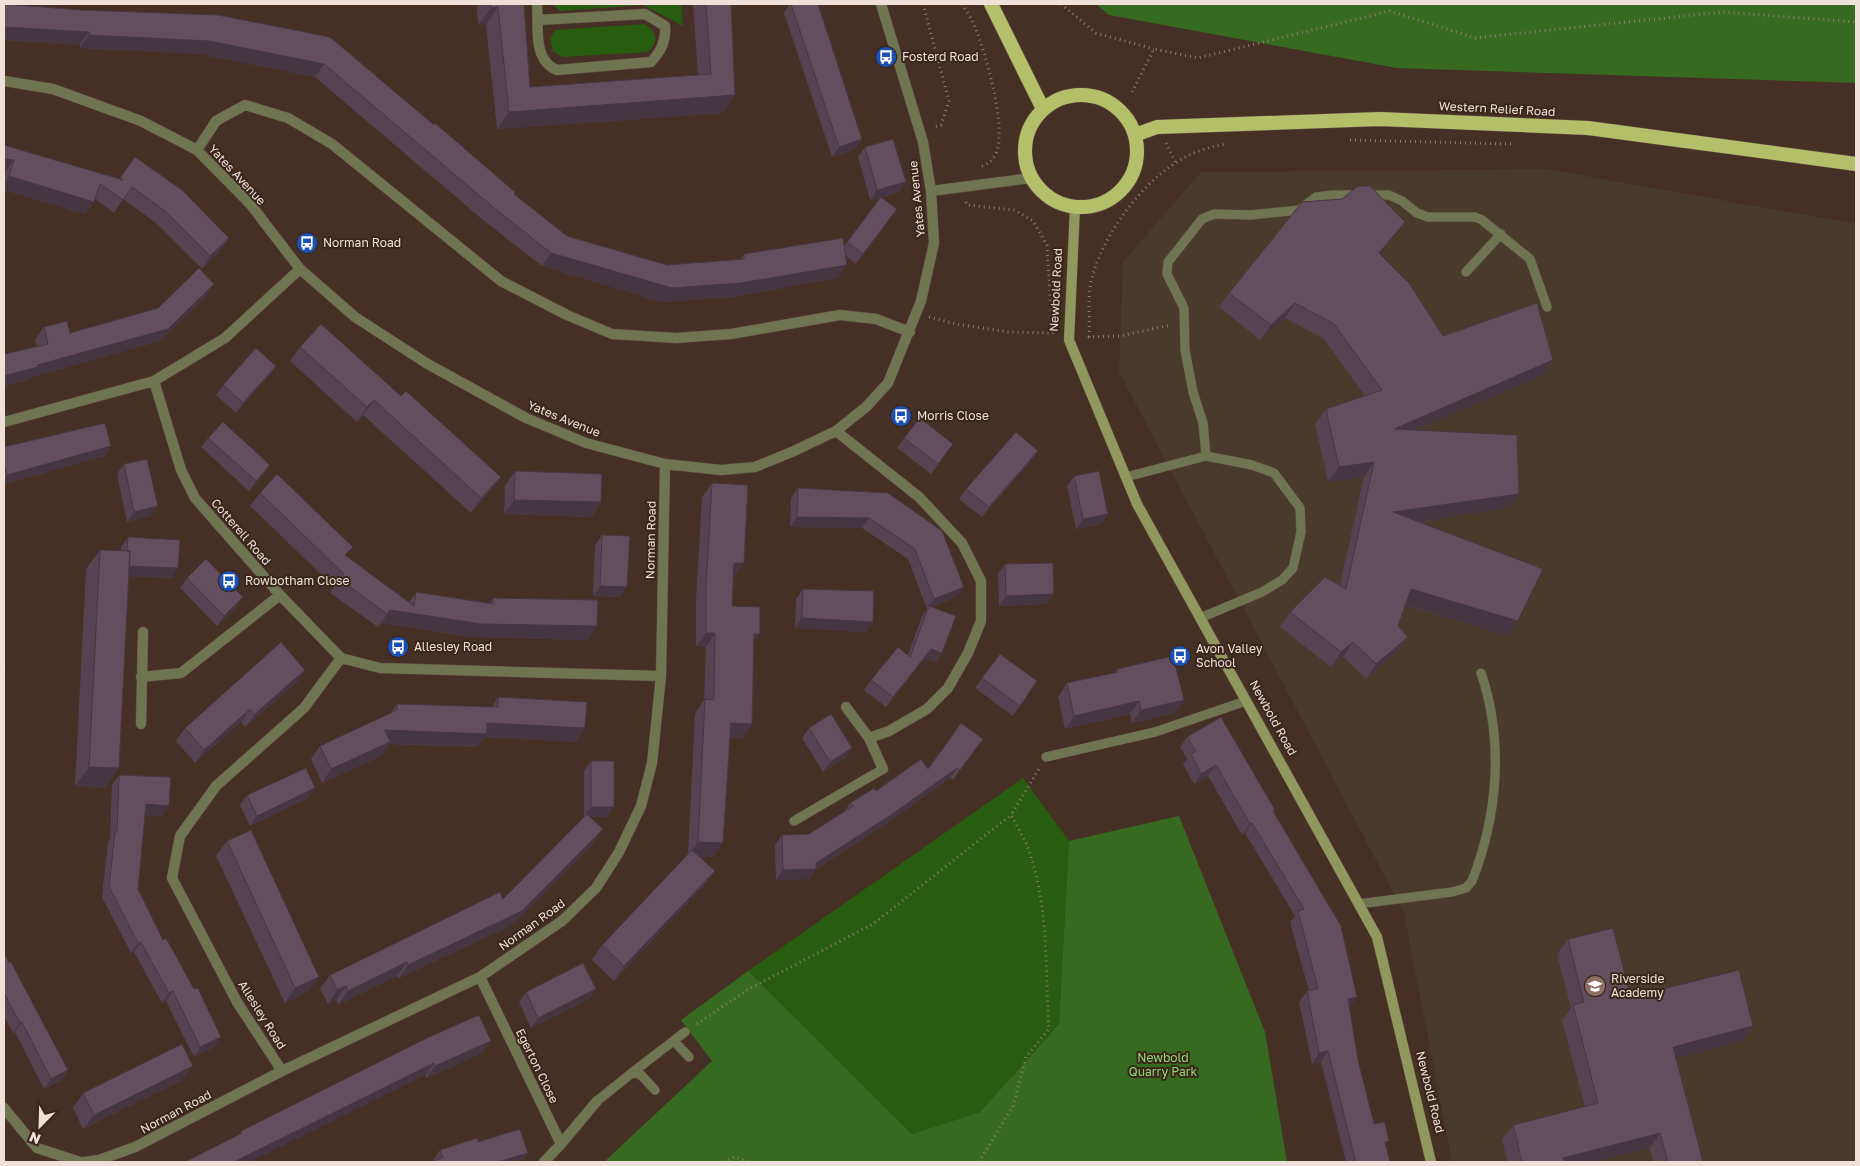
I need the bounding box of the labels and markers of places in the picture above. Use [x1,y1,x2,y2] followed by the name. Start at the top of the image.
[874,45,898,69] bus stop icon: Fosterd Road
[902,49,979,64] place label: Fosterd Road
[295,231,319,255] bus stop icon: Norman Road
[323,235,401,250] place label: Norman Road
[889,404,913,428] bus stop icon: Morris Close
[917,408,989,423] place label: Morris Close
[217,569,241,593] bus stop icon: Rowbotham Close
[245,573,349,588] place label: Rowbotham Close
[386,635,410,659] bus stop icon: Allesley Road
[414,639,492,654] place label: Allesley Road
[1196,641,1263,670] place label: Avon Valley School
[1168,644,1192,668] bus stop icon: Avon Valley School
[1611,971,1664,1000] place label: Riverside Academy
[1583,974,1607,998] school or university icon: Riverside Academy

